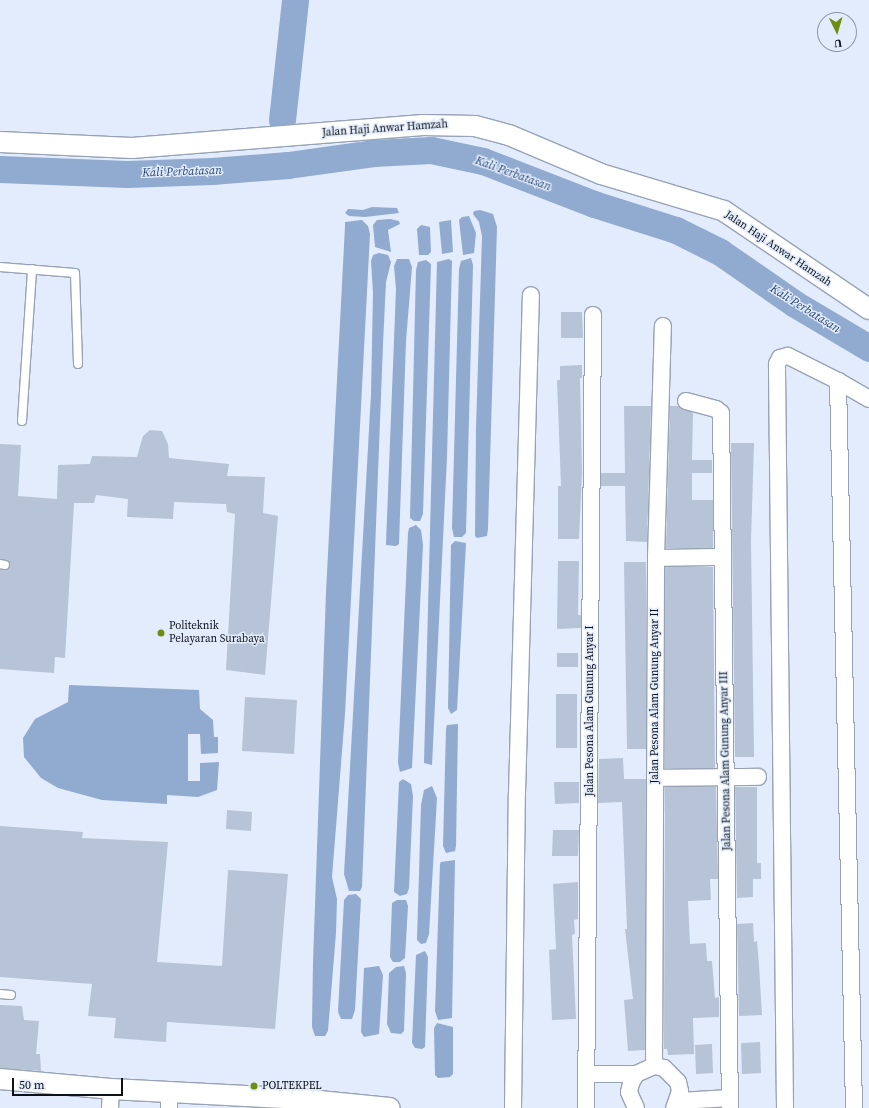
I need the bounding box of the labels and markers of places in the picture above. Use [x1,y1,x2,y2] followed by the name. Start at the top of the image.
[169,620,265,646] place label: Politeknik Pelayaran Surabaya
[156,628,166,638] marker: Politeknik Pelayaran Surabaya
[262,1079,322,1093] place label: POLTEKPEL
[249,1081,259,1091] marker: POLTEKPEL

